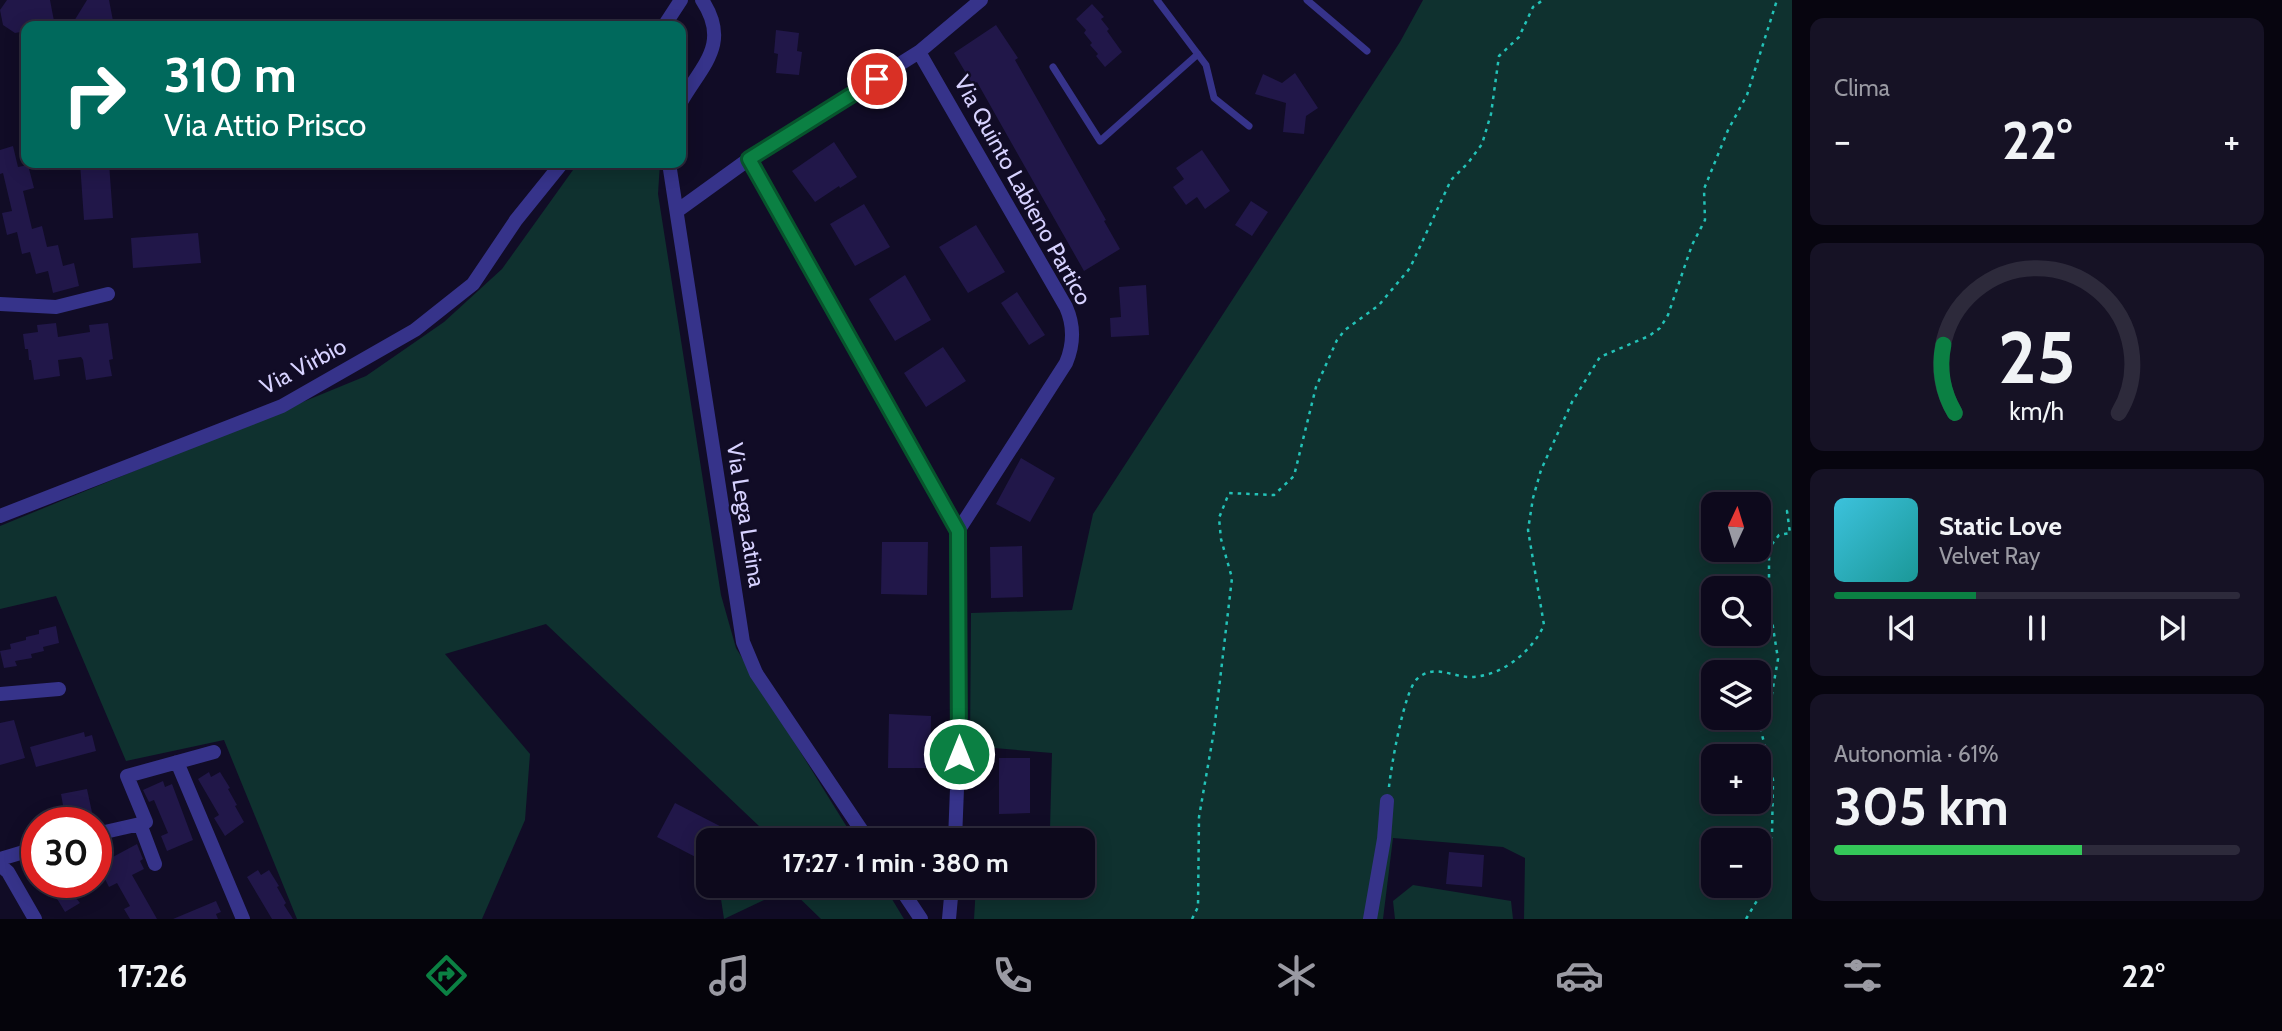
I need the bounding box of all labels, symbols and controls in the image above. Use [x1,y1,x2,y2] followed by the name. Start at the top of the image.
[164,45,297,104] text: 310 m
[49,49,140,140] icon: right
[847,49,907,109] pin
[858,60,896,98] icon: arrive
[948,70,1098,310] street label: Via Quinto Labieno Partico
[1834,74,1890,102] text: Clima
[164,105,366,144] text: Via Attio Prisco
[2002,109,2072,172] text: 22°
[1834,117,1851,164] text: −
[2223,117,2240,164] text: +
[1998,313,2076,401] text: 25
[255,332,351,400] street label: Via Virbio
[2010,396,2064,426] text: km/h
[721,441,771,589] street label: Via Lega Latina
[1701,492,1771,562] north arrow
[1701,492,1771,898] map controls
[1939,510,2062,542] text: Static Love
[1939,542,2040,570] text: Velvet Ray
[1701,576,1771,646] button: search
[1883,609,1921,647] icon: previous
[2018,609,2056,647] icon: pause
[2153,609,2191,647] icon: next
[1701,660,1771,730] button: layers
[922,717,996,791] position arrow
[1834,740,1999,768] text: Autonomia · 61%
[1701,744,1771,814] button: +
[1834,775,2009,838] text: 305 km
[21,807,112,898] speed limit sign: 30
[1701,828,1771,898] button: −
[782,847,1009,879] text: 17:27 · 1 min · 380 m
[422,951,471,1000] icon: directions
[705,951,754,1000] icon: music
[988,951,1037,1000] icon: phone
[1272,951,1321,1000] icon: climate
[1555,951,1604,1000] icon: car
[1838,951,1887,1000] icon: filters
[117,956,187,995] text: 17:26
[2122,956,2165,995] text: 22°

